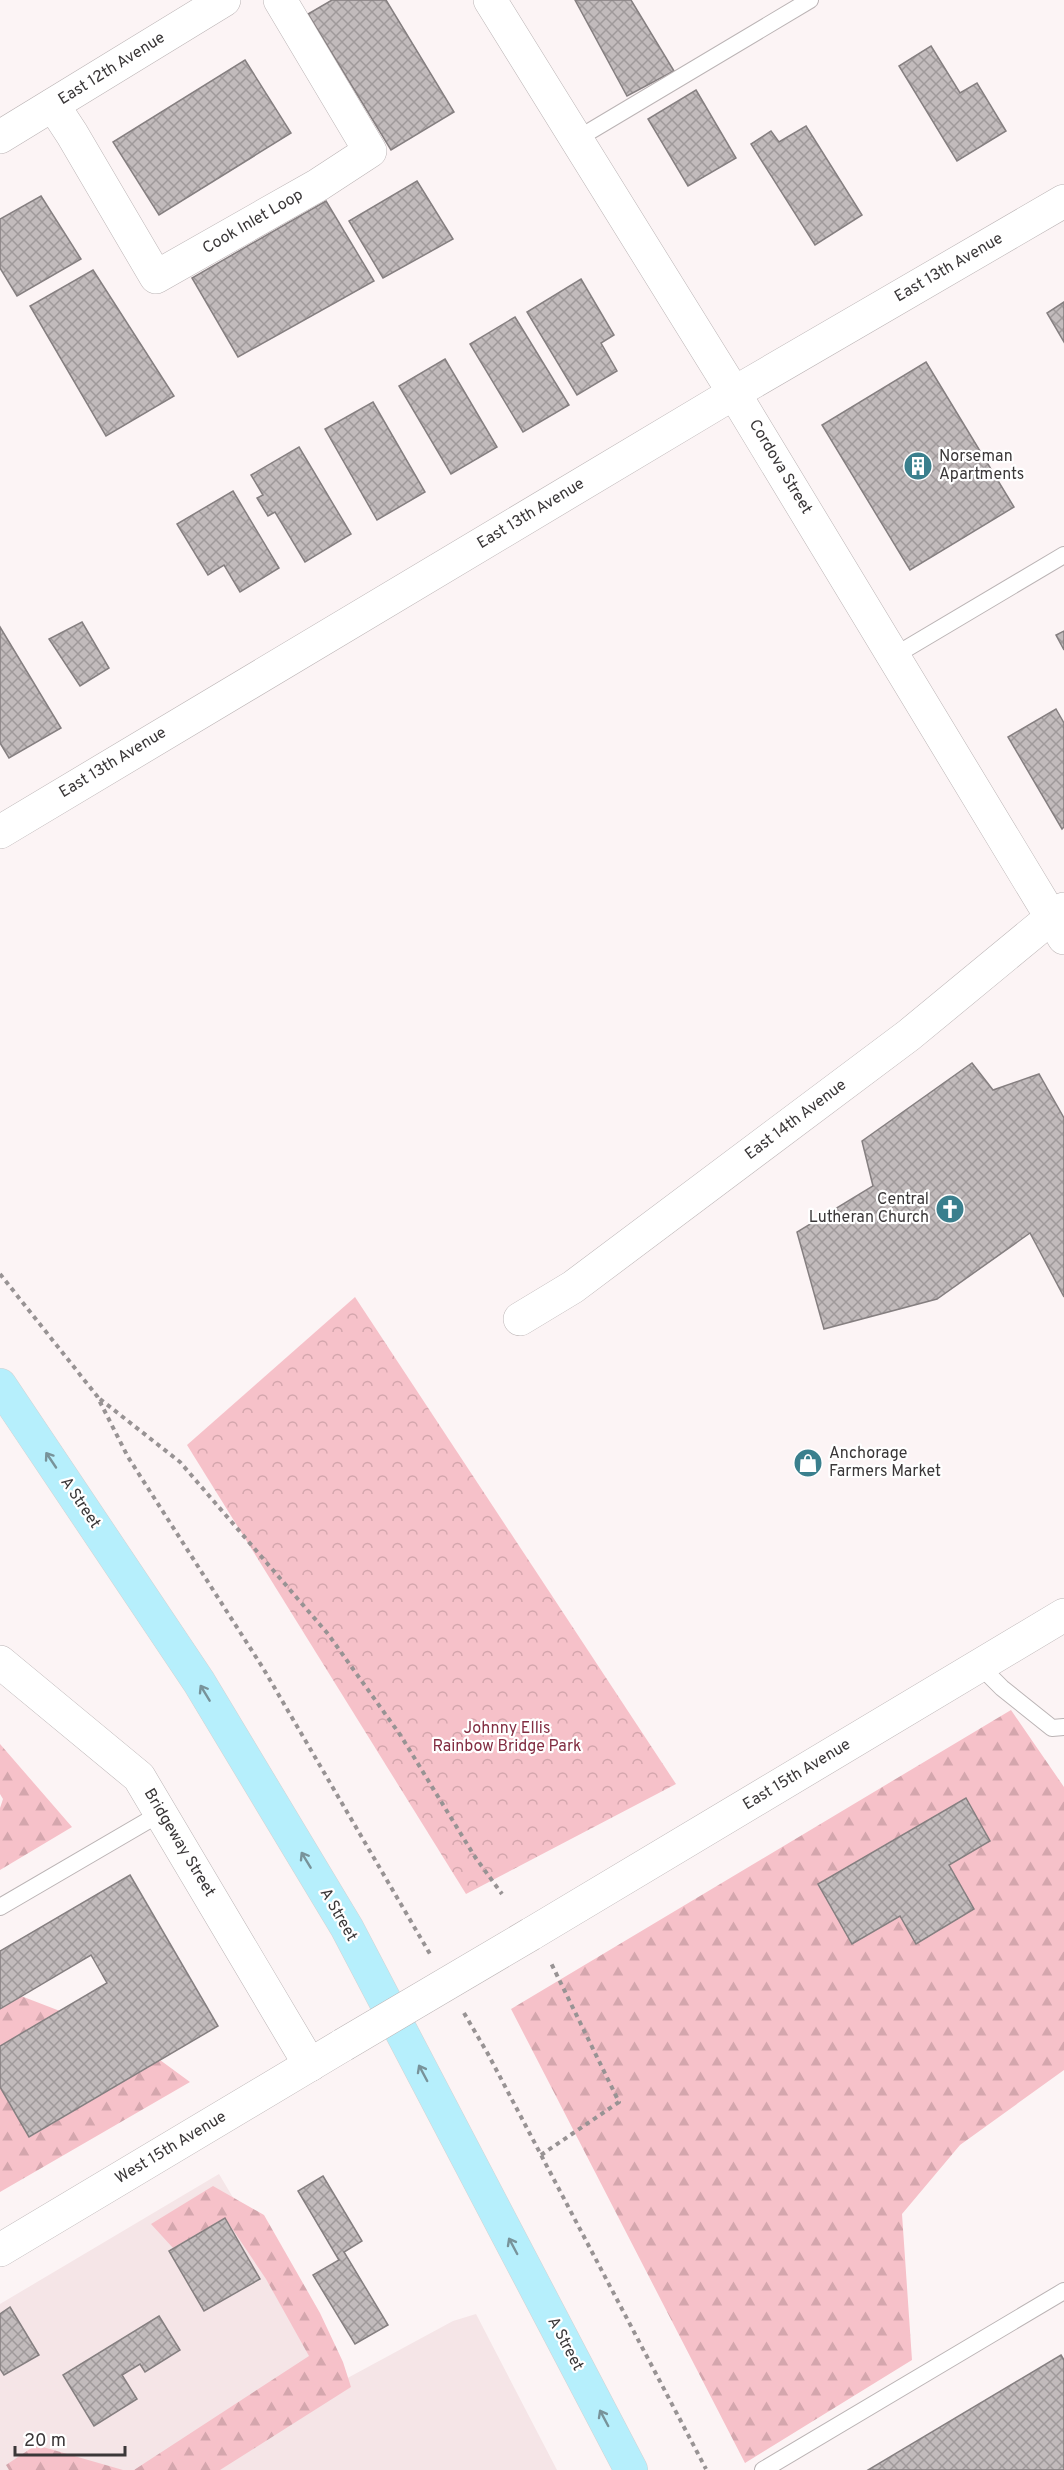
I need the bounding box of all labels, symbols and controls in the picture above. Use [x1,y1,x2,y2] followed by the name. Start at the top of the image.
[55,28,169,110] street label: East 12th Avenue
[199,185,307,259] street label: Cook Inlet Loop
[891,229,1007,307] street label: East 13th Avenue
[744,416,816,518] street label: Cordova Street
[939,447,1024,485] place label: Norseman Apartments
[902,450,934,482] building icon: Norseman Apartments
[474,474,588,554] street label: East 13th Avenue
[56,723,170,803] street label: East 13th Avenue
[741,1075,851,1165] street label: East 14th Avenue
[809,1190,929,1228] place label: Central Lutheran Church
[934,1193,966,1225] church icon: Central Lutheran Church
[829,1444,941,1482] place label: Anchorage Farmers Market
[792,1447,824,1479] shop icon: Anchorage Farmers Market
[45,1452,58,1469] one-way arrow
[55,1473,105,1533] street label: A Street
[199,1685,211,1702] one-way arrow
[432,1719,582,1757] park label: Johnny Ellis Rainbow Bridge Park
[739,1735,855,1815] street label: East 15th Avenue
[139,1785,219,1901] street label: Bridgeway Street
[299,1852,311,1869] one-way arrow
[315,1885,361,1945] street label: A Street
[416,2064,428,2082] one-way arrow
[112,2107,230,2189] street label: West 15th Avenue
[507,2237,518,2255] one-way arrow
[543,2314,587,2374] street label: A Street
[598,2410,609,2428] one-way arrow
[15,2419,124,2457] scale bar
[24,2430,66,2453] text: 20 m

